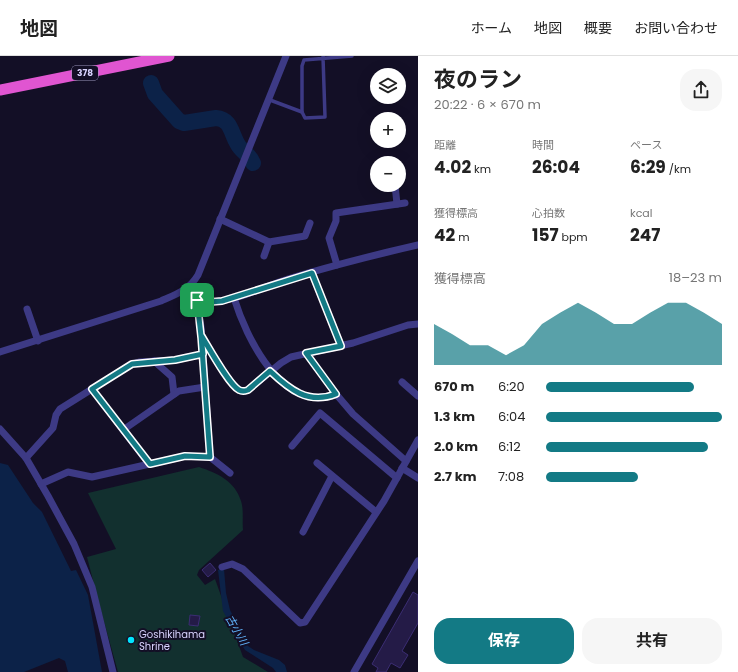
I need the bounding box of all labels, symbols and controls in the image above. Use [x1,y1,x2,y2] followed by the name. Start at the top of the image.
[20,15,58,42] text: 地図
[470,18,512,38] text: ホーム
[534,18,562,38] text: 地図
[584,18,612,38] text: 概要
[634,18,718,38] text: お問い合わせ
[434,64,522,95] text: 夜のラン
[72,66,98,80] road number: 378
[370,68,406,192] map controls
[370,68,406,104] button: layers
[680,69,722,111] button: share
[434,95,541,114] text: 20:22 · 6 × 670 m
[370,112,406,148] button: +
[434,137,456,153] text: 距離
[532,137,554,153] text: 時間
[630,137,662,153] text: ペース
[434,155,471,179] text: 4.02
[532,155,580,179] text: 26:04
[630,155,666,179] text: 6:29
[370,156,406,192] button: −
[471,161,491,177] text: km
[666,161,691,177] text: /km
[434,205,478,221] text: 獲得標高
[532,205,565,221] text: 心拍数
[630,205,652,221] text: kcal
[434,223,455,247] text: 42
[532,223,559,247] text: 157
[630,223,660,247] text: 247
[455,229,470,245] text: m
[559,229,588,245] text: bpm
[669,268,722,287] text: 18–23 m
[434,269,486,288] text: 獲得標高
[180,283,214,317] pin
[186,289,208,311] icon: arrive
[434,377,474,396] text: 670 m
[498,377,525,396] text: 6:20
[434,407,475,426] text: 1.3 km
[498,407,525,426] text: 6:04
[434,437,478,456] text: 2.0 km
[498,437,521,456] text: 6:12
[434,467,477,486] text: 2.7 km
[498,467,524,486] text: 7:08
[222,612,253,649] water label: 古小川
[434,618,574,664] button: 保存
[582,618,722,664] button: 共有
[139,627,205,654] place label: Goshikihama Shrine
[126,635,136,645] marker: Goshikihama Shrine

